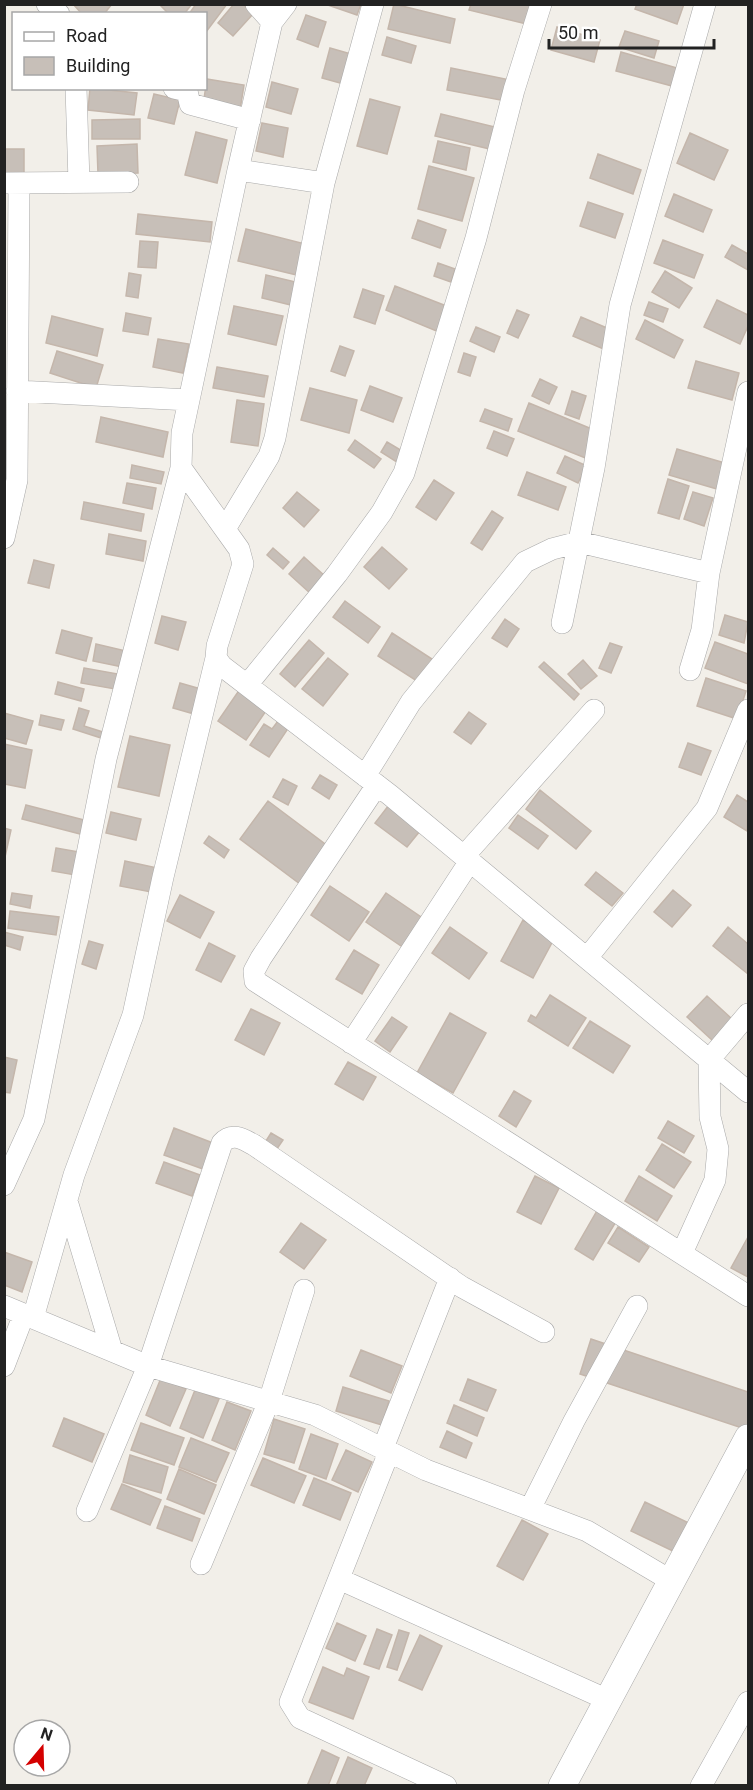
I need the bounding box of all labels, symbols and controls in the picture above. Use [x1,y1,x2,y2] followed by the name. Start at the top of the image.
[12,12,207,90] legend
[549,12,714,50] scale bar
[558,22,598,43] text: 50 m
[66,25,107,46] text: Road
[66,55,130,76] text: Building
[12,1718,72,1778] north arrow
[38,1723,55,1745] text: N

